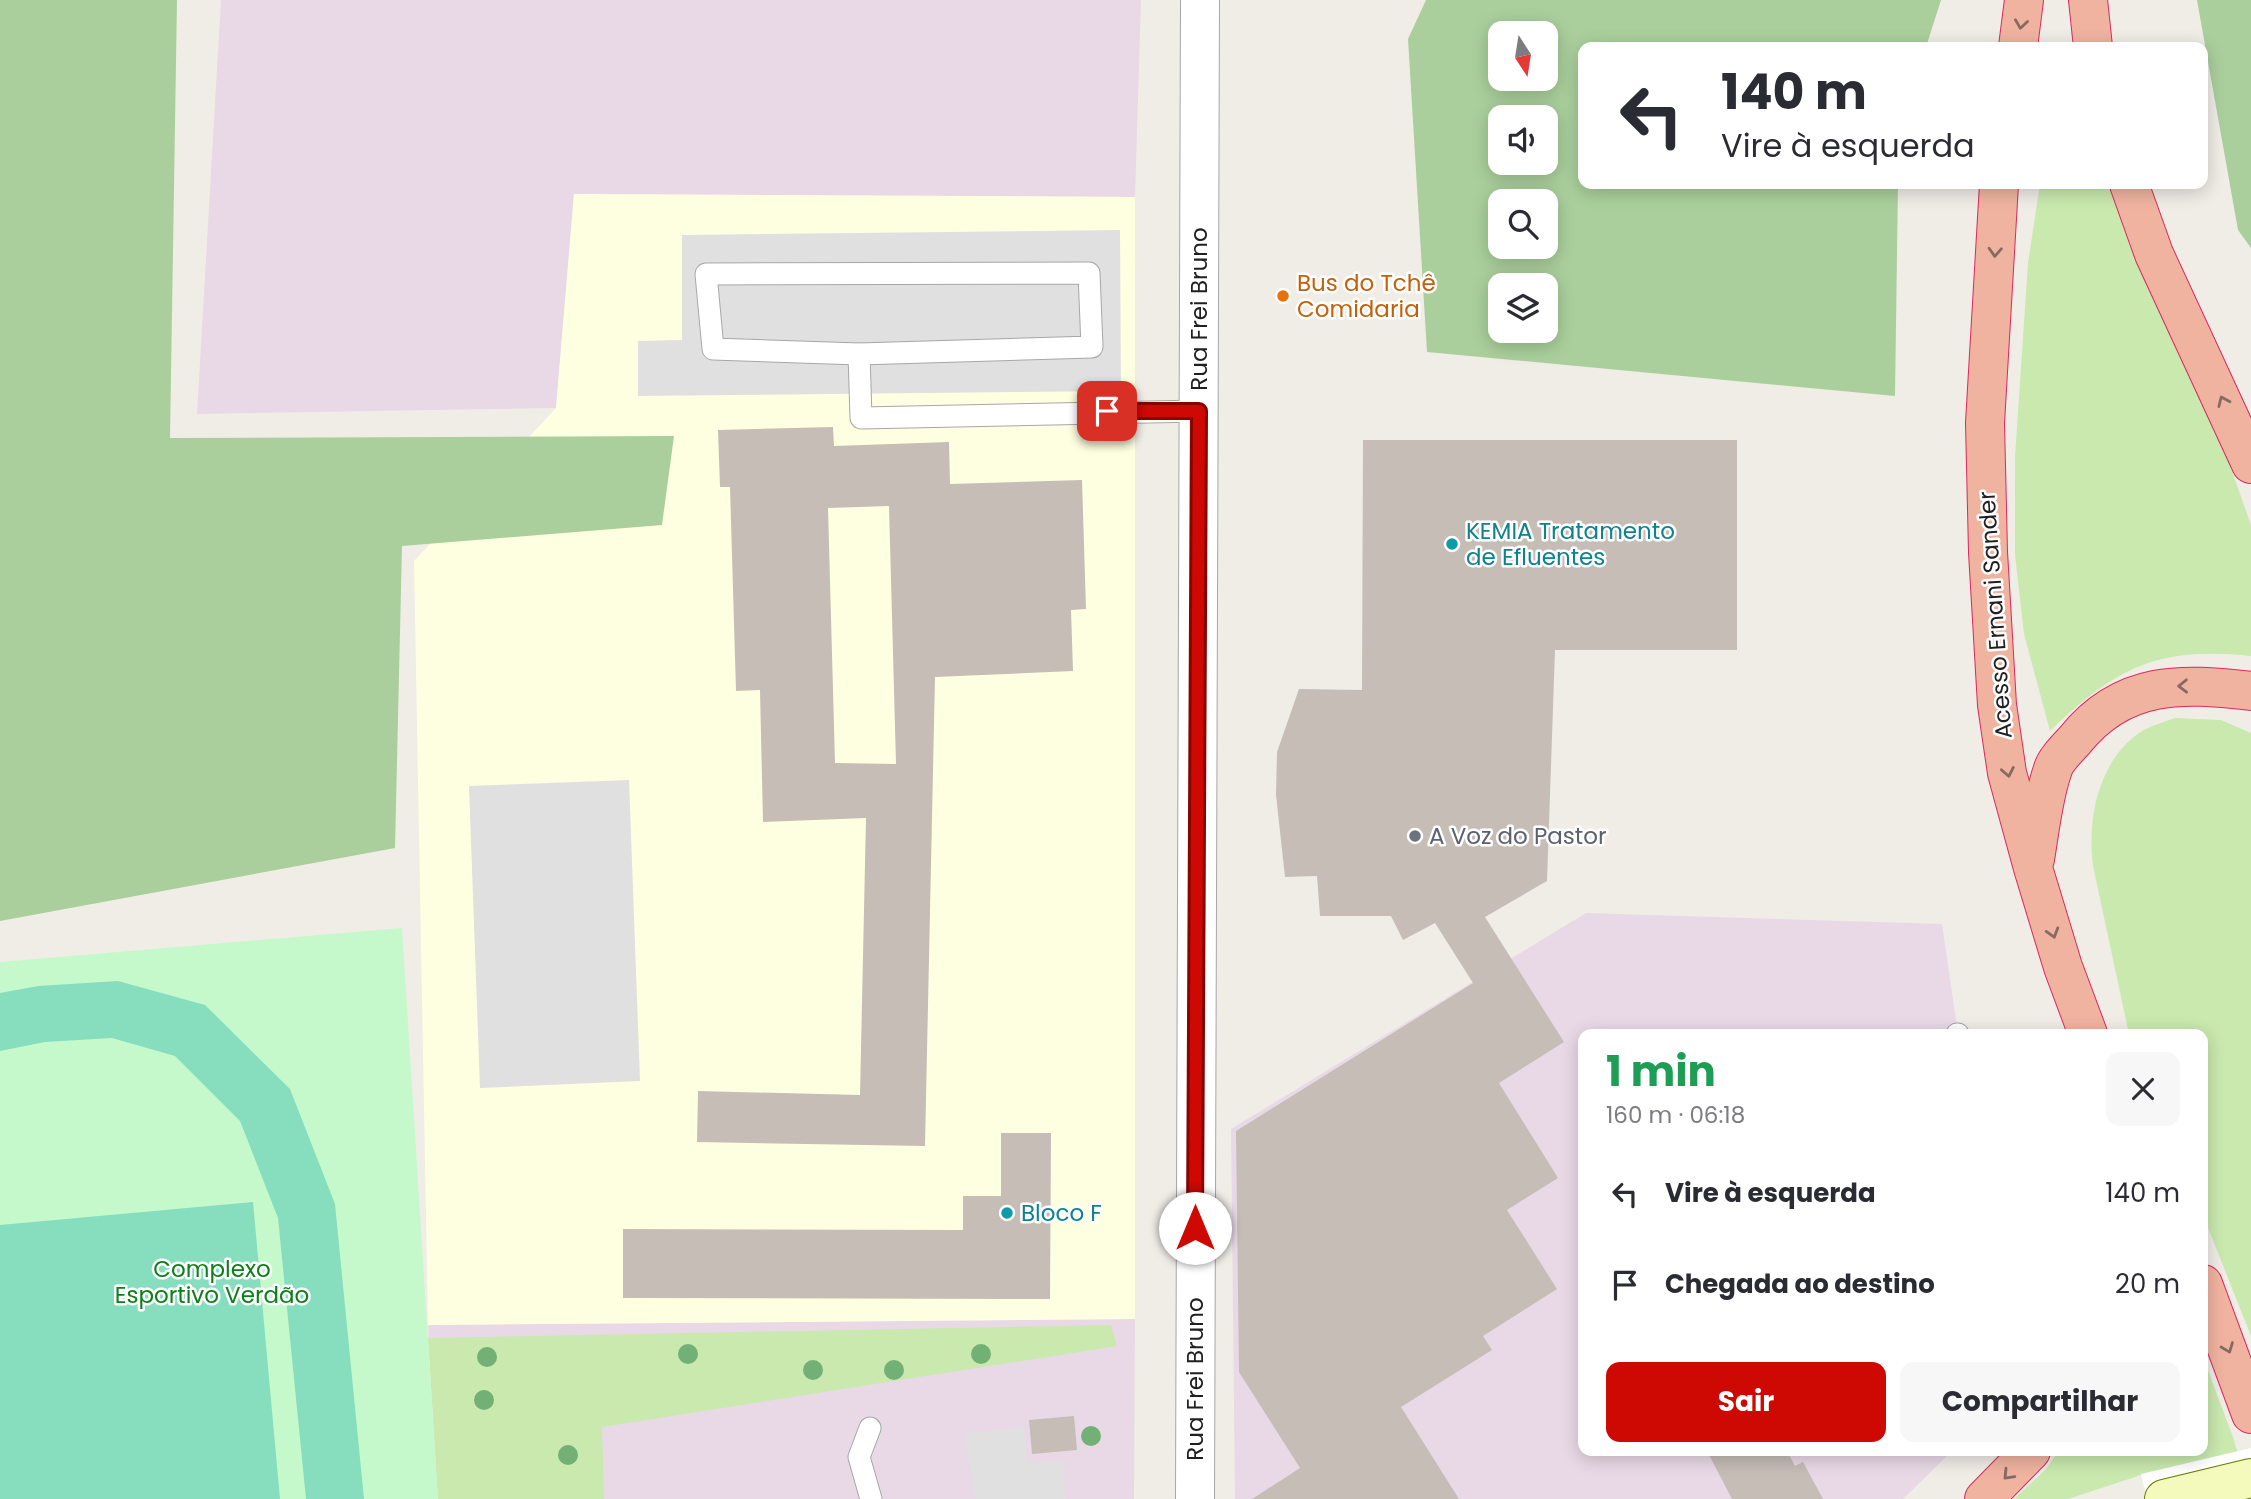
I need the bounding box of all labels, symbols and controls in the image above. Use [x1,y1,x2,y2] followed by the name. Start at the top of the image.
[2014,18,2029,29] one-way arrow
[1488,21,1558,91] north arrow
[1488,21,1558,343] map controls
[1721,58,1867,126] text: 140 m
[1606,70,1697,161] icon: left
[1488,105,1558,175] button: sound
[1721,123,1975,168] text: Vire à esquerda
[1488,189,1558,259] button: search
[1183,227,1215,391] street label: Rua Frei Bruno
[1988,247,2003,258] one-way arrow
[1297,267,1436,325] place label: Bus do Tchê Comidaria
[1488,273,1558,343] button: layers
[1275,288,1291,304] marker: Bus do Tchê Comidaria
[1077,381,1137,441] pin
[1088,392,1126,430] icon: arrive
[2217,396,2231,409] one-way arrow
[1970,490,2020,740] street label: Acesso Ernani Sander
[1466,515,1675,573] place label: KEMIA Tratamento de Efluentes
[1444,536,1460,552] marker: KEMIA Tratamento de Efluentes
[2177,678,2188,694] one-way arrow
[1999,766,2014,778] one-way arrow
[1429,820,1606,852] place label: A Voz do Pastor
[1407,828,1423,844] marker: A Voz do Pastor
[2044,927,2059,939] one-way arrow
[1606,1042,1716,1101] text: 1 min
[2106,1052,2180,1126] button: close
[1606,1099,1745,1131] text: 160 m · 06:18
[1606,1175,1644,1213] icon: left
[1665,1175,1876,1211] text: Vire à esquerda
[2105,1175,2180,1211] text: 140 m
[1158,1191,1232,1265] position arrow
[1021,1197,1102,1229] place label: Bloco F
[999,1205,1015,1221] marker: Bloco F
[115,1253,309,1311] park label: Complexo Esportivo Verdão
[1606,1266,1644,1304] icon: arrive
[1665,1266,1935,1302] text: Chegada ao destino
[2115,1266,2180,1302] text: 20 m
[1179,1297,1211,1461] street label: Rua Frei Bruno
[2219,1341,2233,1353] one-way arrow
[1606,1362,1886,1442] button: Sair
[1900,1362,2180,1442] button: Compartilhar
[2004,1467,2017,1480] one-way arrow

